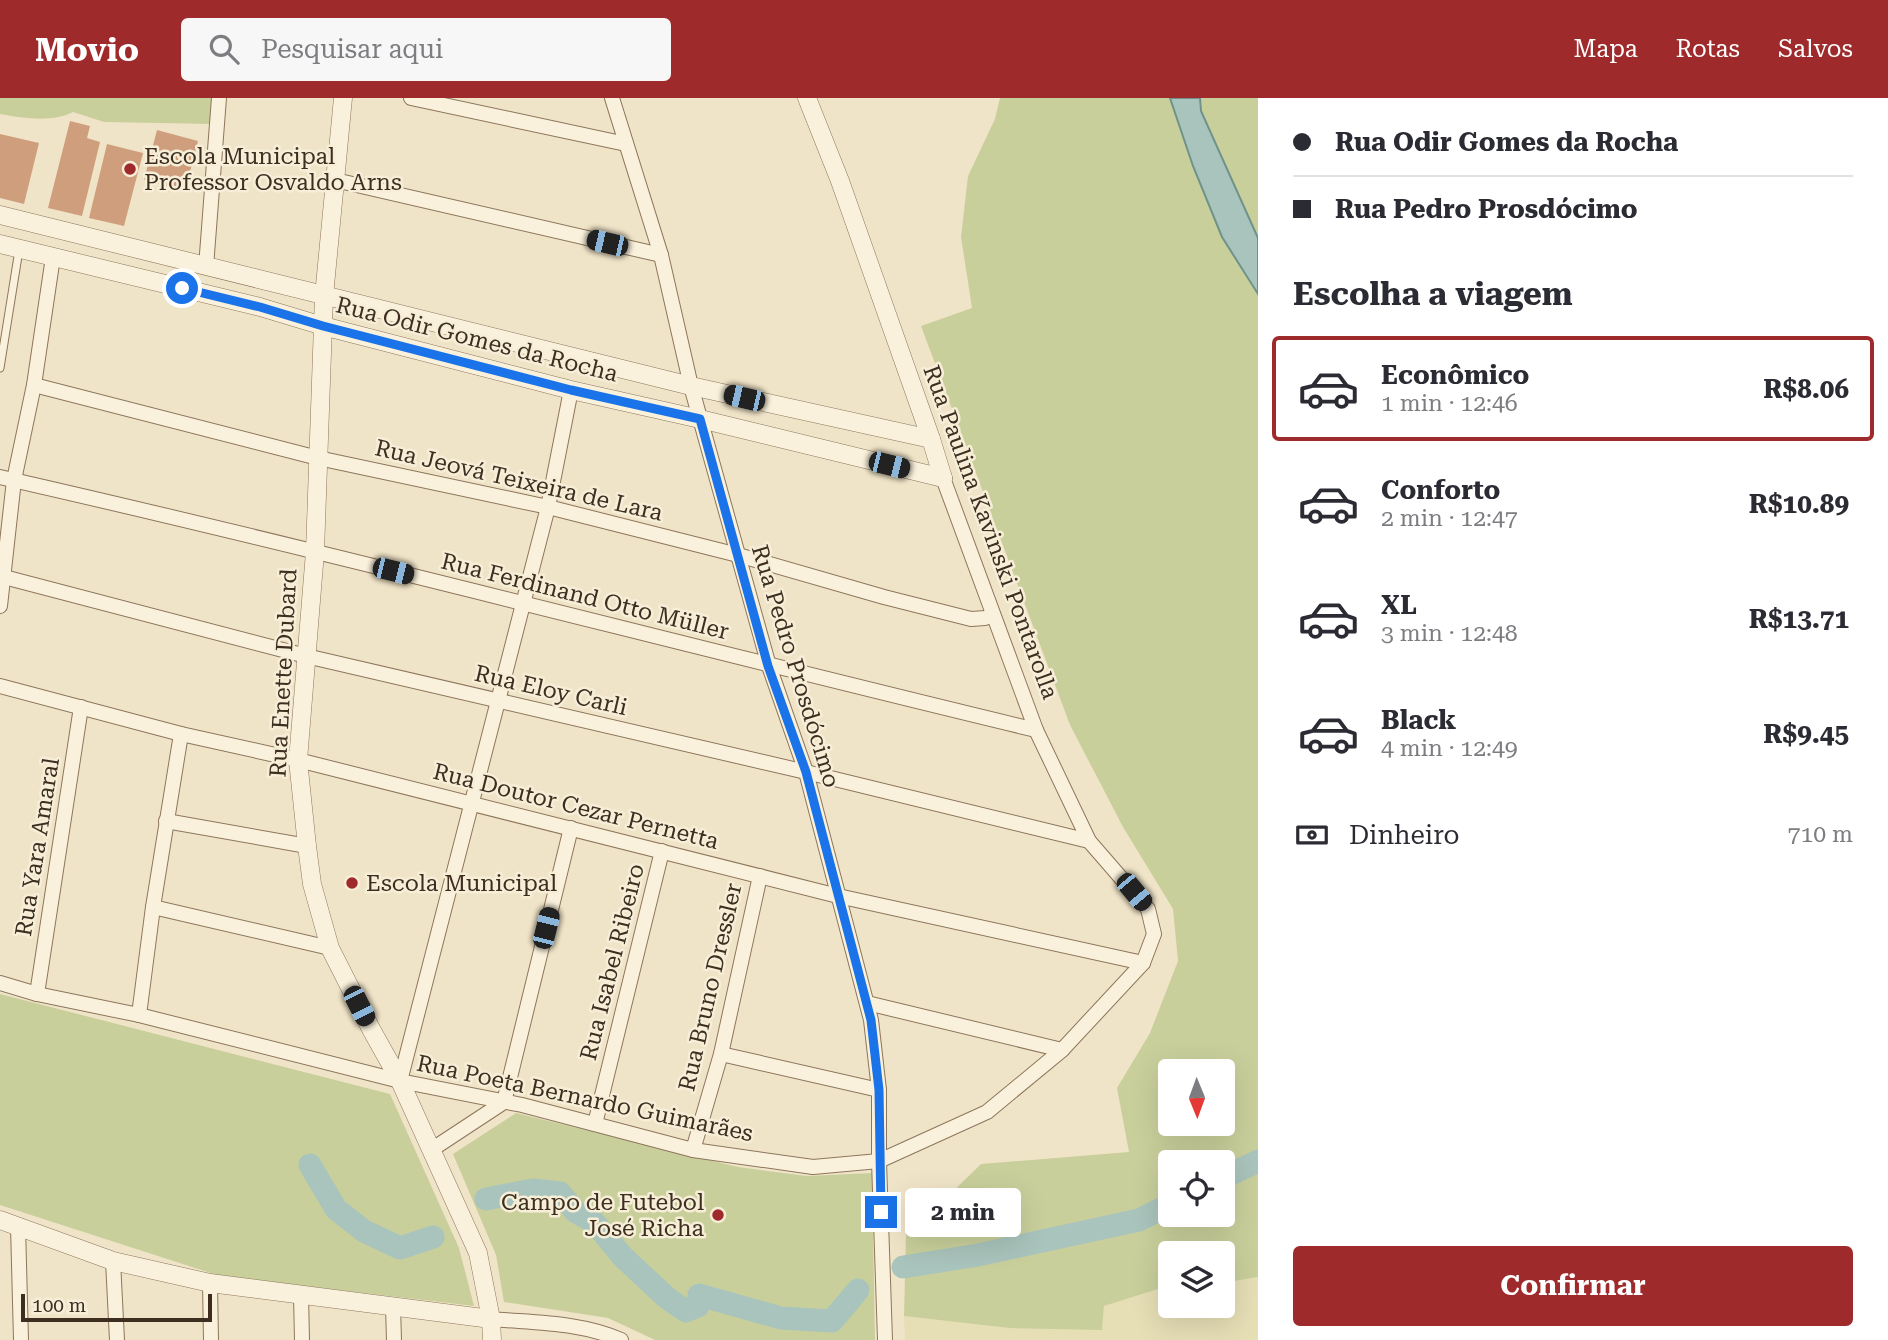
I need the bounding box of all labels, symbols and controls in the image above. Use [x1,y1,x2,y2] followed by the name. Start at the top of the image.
[181,18,671,81] search box
[35,30,139,69] text: Movio
[205,30,243,68] icon: search
[261,34,443,64] text: Pesquisar aqui
[1574,35,1638,63] text: Mapa
[1676,35,1740,63] text: Rotas
[1778,35,1853,63] text: Salvos
[1335,127,1678,157] text: Rua Odir Gomes da Rocha
[144,143,402,196] place label: Escola Municipal Professor Osvaldo Arns
[122,161,138,177] marker: Escola Municipal Professor Osvaldo Arns
[1335,194,1638,224] text: Rua Pedro Prosdócimo
[585,228,630,258] car
[166,272,198,304] route start
[1293,275,1573,313] text: Escolha a viagem
[333,291,621,388] street label: Rua Odir Gomes da Rocha
[1297,357,1360,420] icon: car
[1381,360,1529,390] text: Econômico
[917,362,1064,703] street label: Rua Paulina Kavinski Pontarolla
[1763,374,1849,404] text: R$8.06
[722,383,767,413] car
[1381,390,1518,417] text: 1 min · 12:46
[372,434,666,527] street label: Rua Jeová Teixeira de Lara
[867,450,912,480] car
[1297,472,1360,535] icon: car
[1381,475,1500,505] text: Conforto
[1749,489,1849,519] text: R$10.89
[1381,505,1518,532] text: 2 min · 12:47
[746,542,845,791] street label: Rua Pedro Prosdócimo
[438,548,731,645] street label: Rua Ferdinand Otto Müller
[371,556,416,586] car
[265,568,302,778] street label: Rua Enette Dubard
[1297,587,1360,650] icon: car
[1381,590,1417,620] text: XL
[1749,604,1849,634] text: R$13.71
[1381,620,1518,647] text: 3 min · 12:48
[472,660,630,721] street label: Rua Eloy Carli
[1297,702,1360,765] icon: car
[1381,705,1456,735] text: Black
[1763,719,1849,749] text: R$9.45
[1381,735,1518,762] text: 4 min · 12:49
[10,756,65,938] street label: Rua Yara Amaral
[430,758,722,855] street label: Rua Doutor Cezar Pernetta
[1293,816,1331,854] icon: cash
[1349,820,1460,850] text: Dinheiro
[1788,821,1853,848] text: 710 m
[575,861,650,1063] street label: Rua Isabel Ribeiro
[1113,869,1156,915] car
[366,870,557,897] place label: Escola Municipal
[344,875,360,891] marker: Escola Municipal
[673,880,748,1094] street label: Rua Bruno Dressler
[531,905,562,951] car
[341,983,378,1029] car
[414,1050,756,1147] street label: Rua Poeta Bernardo Guimarães
[1158,1059,1236,1136] north arrow
[1158,1059,1235,1318] map controls
[1158,1150,1235,1227] button: locate
[906,1188,1021,1236] callout: 2 min
[501,1189,705,1242] place label: Campo de Futebol José Richa
[865,1196,897,1228] route end
[931,1199,995,1226] text: 2 min
[710,1207,726,1223] marker: Campo de Futebol José Richa
[1158,1241,1235,1318] button: layers
[1293,1246,1853,1326] button: Confirmar
[21,1291,212,1323] scale bar
[32,1294,86,1317] text: 100 m

